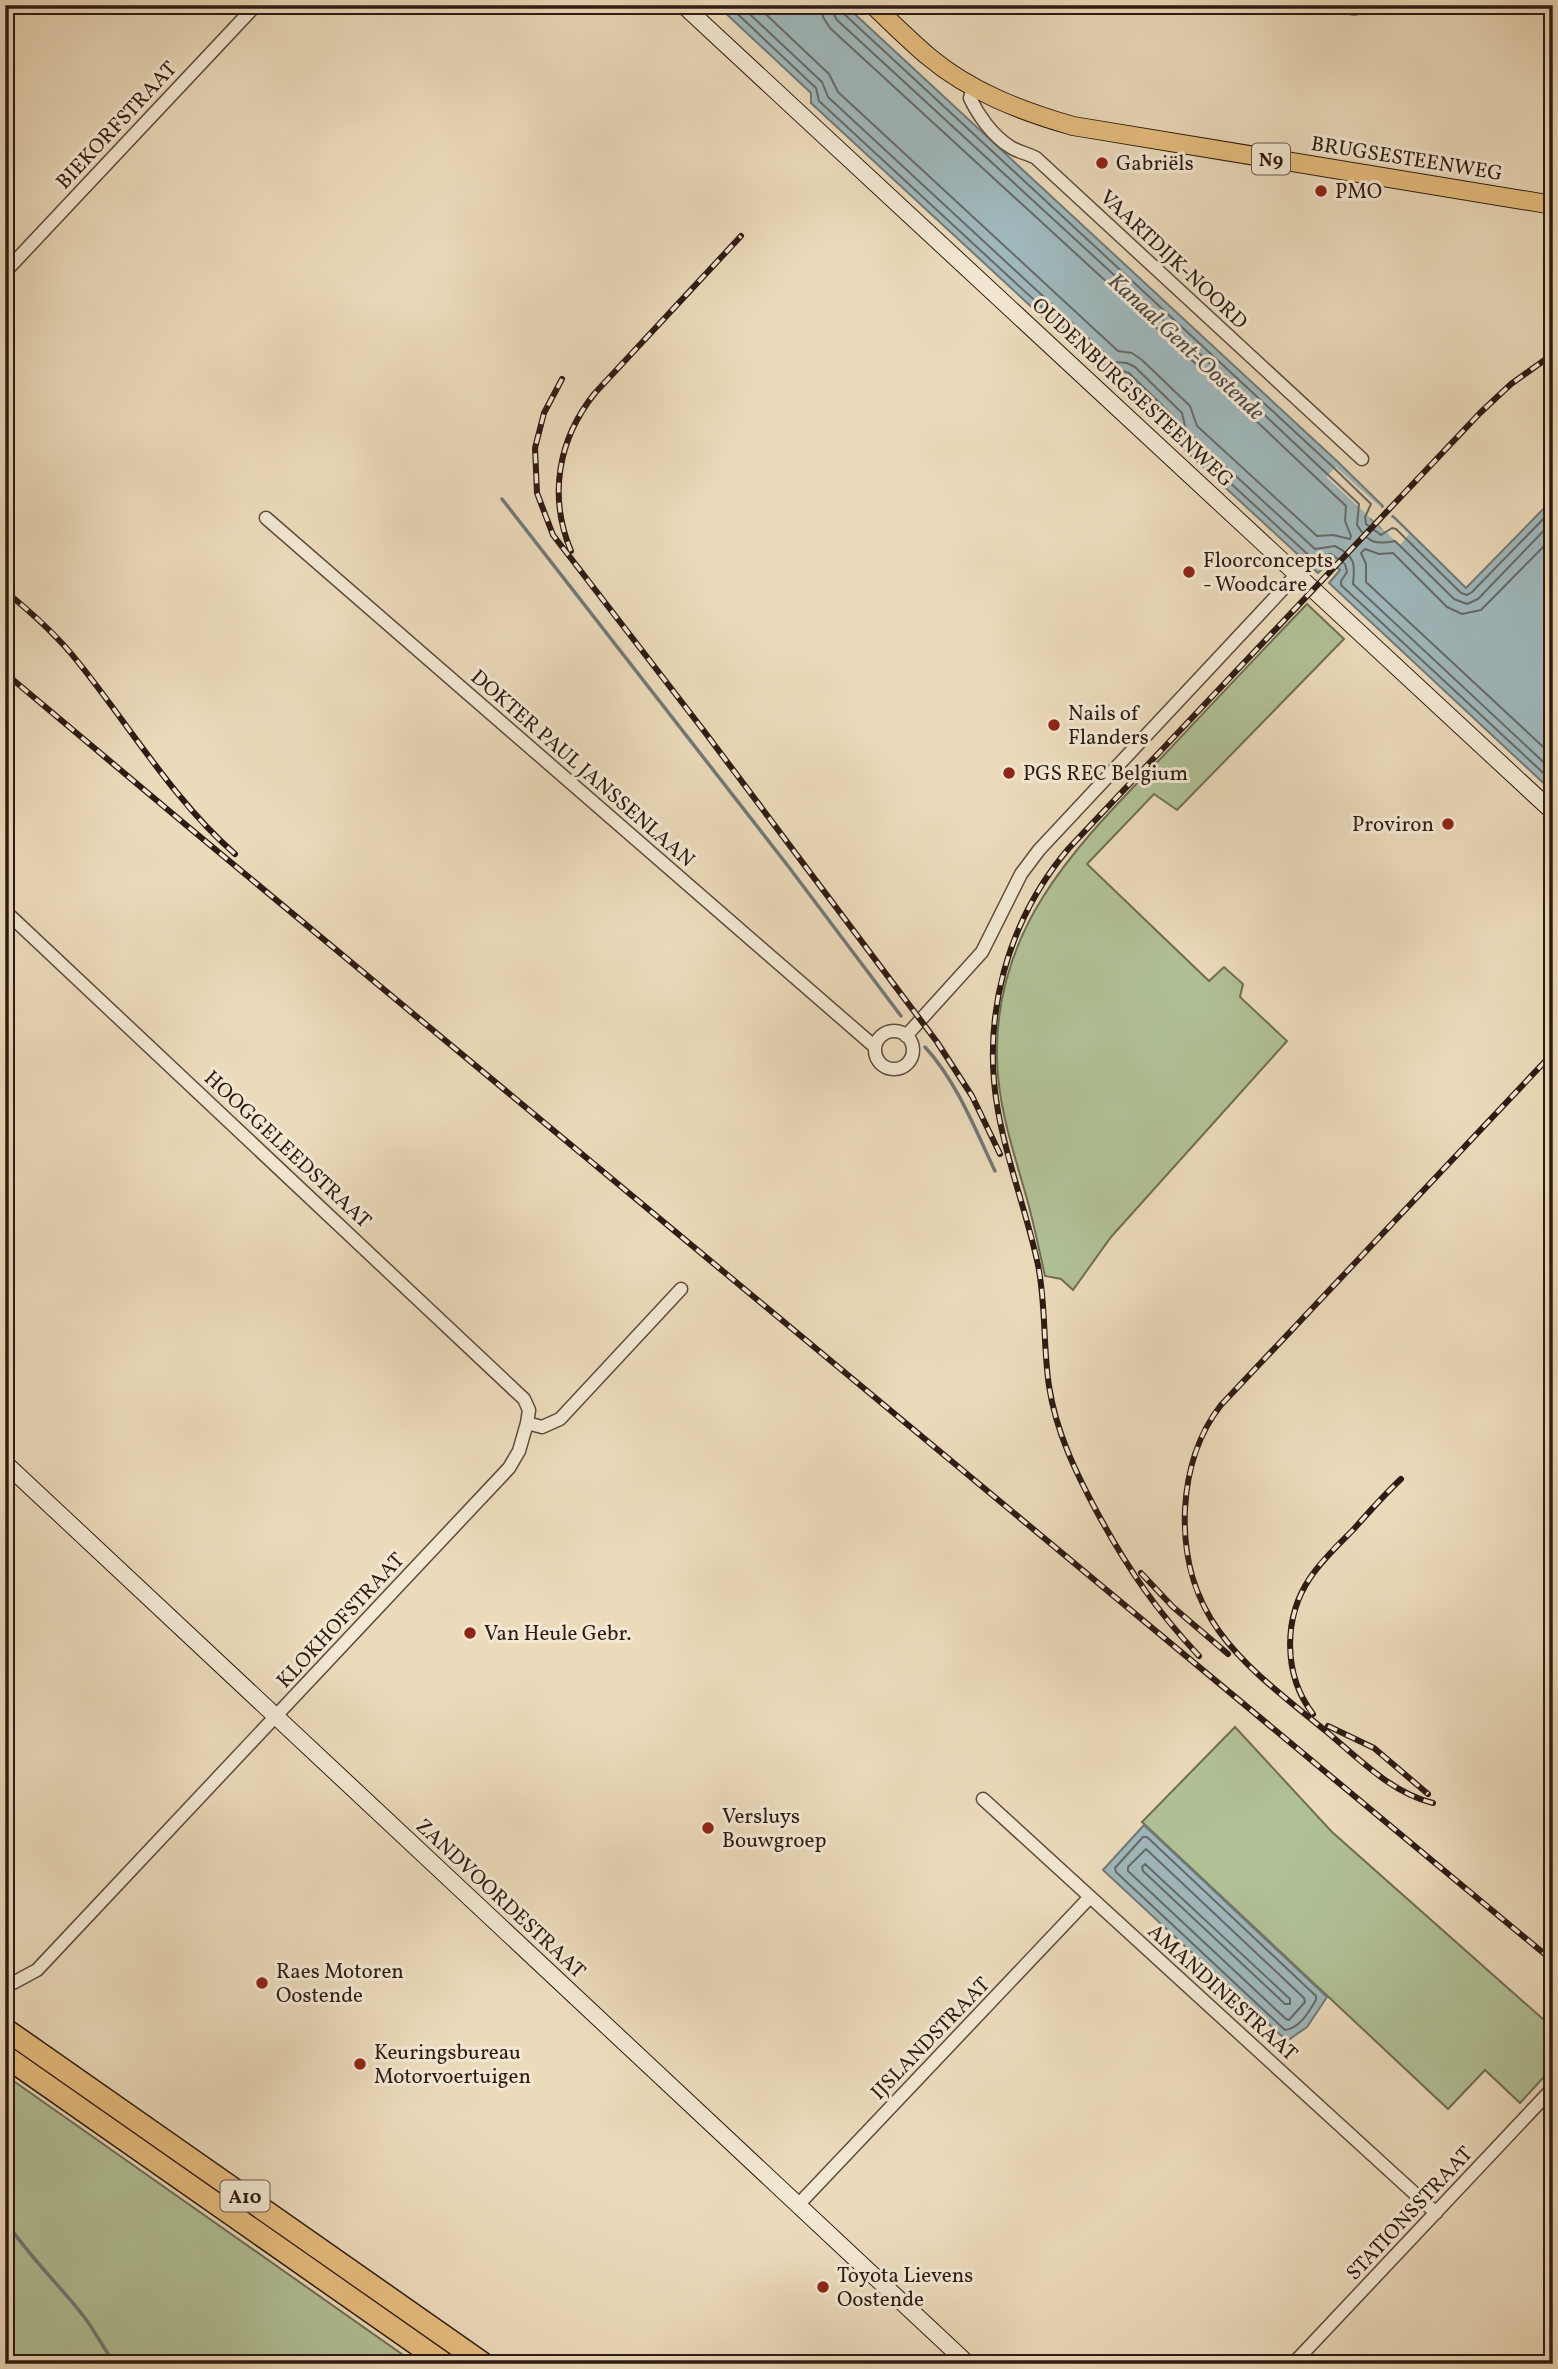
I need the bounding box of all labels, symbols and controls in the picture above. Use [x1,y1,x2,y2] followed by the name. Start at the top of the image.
[50,56,184,196] street label: BIEKORFSTRAAT
[1309,130,1505,189] street label: BRUGSESTEENWEG
[1252,144,1290,174] road number: N9
[1116,150,1194,179] place label: Gabriëls
[1094,155,1110,171] marker: Gabriëls
[1335,178,1382,207] place label: PMO
[1313,183,1329,199] marker: PMO
[1093,184,1253,336] street label: VAARTDIJK-NOORD
[1100,266,1271,429] water label: Kanaal Gent-Oostende
[1025,292,1239,495] street label: OUDENBURGSESTEENWEG
[1203,547,1333,600] place label: Floorconcepts - Woodcare
[1181,564,1197,580] marker: Floorconcepts - Woodcare
[464,664,700,875] street label: DOKTER PAUL JANSSENLAAN
[1068,700,1149,753] place label: Nails of Flanders
[1046,717,1062,733] marker: Nails of Flanders
[1023,760,1188,789] place label: PGS REC Belgium
[1001,765,1017,781] marker: PGS REC Belgium
[1352,811,1434,840] place label: Proviron
[1440,816,1456,832] marker: Proviron
[197,1065,377,1236] street label: HOOGGELEEDSTRAAT
[271,1547,412,1695] street label: KLOKHOFSTRAAT
[484,1620,631,1649] place label: Van Heule Gebr.
[462,1625,478,1641] marker: Van Heule Gebr.
[722,1803,826,1856] place label: Versluys Bouwgroep
[409,1812,591,1986] street label: ZANDVOORDESTRAAT
[700,1820,716,1836] marker: Versluys Bouwgroep
[1141,1918,1303,2068] street label: AMANDINESTRAAT
[276,1958,404,2011] place label: Raes Motoren Oostende
[865,1971,997,2107] street label: IJSLANDSTRAAT
[254,1975,270,1991] marker: Raes Motoren Oostende
[374,2039,531,2092] place label: Keuringsbureau Motorvoertuigen
[352,2056,368,2072] marker: Keuringsbureau Motorvoertuigen
[1340,2141,1480,2287] street label: STATIONSSTRAAT
[220,2180,270,2212] road number: A10
[837,2262,973,2315] place label: Toyota Lievens Oostende
[815,2279,831,2295] marker: Toyota Lievens Oostende

